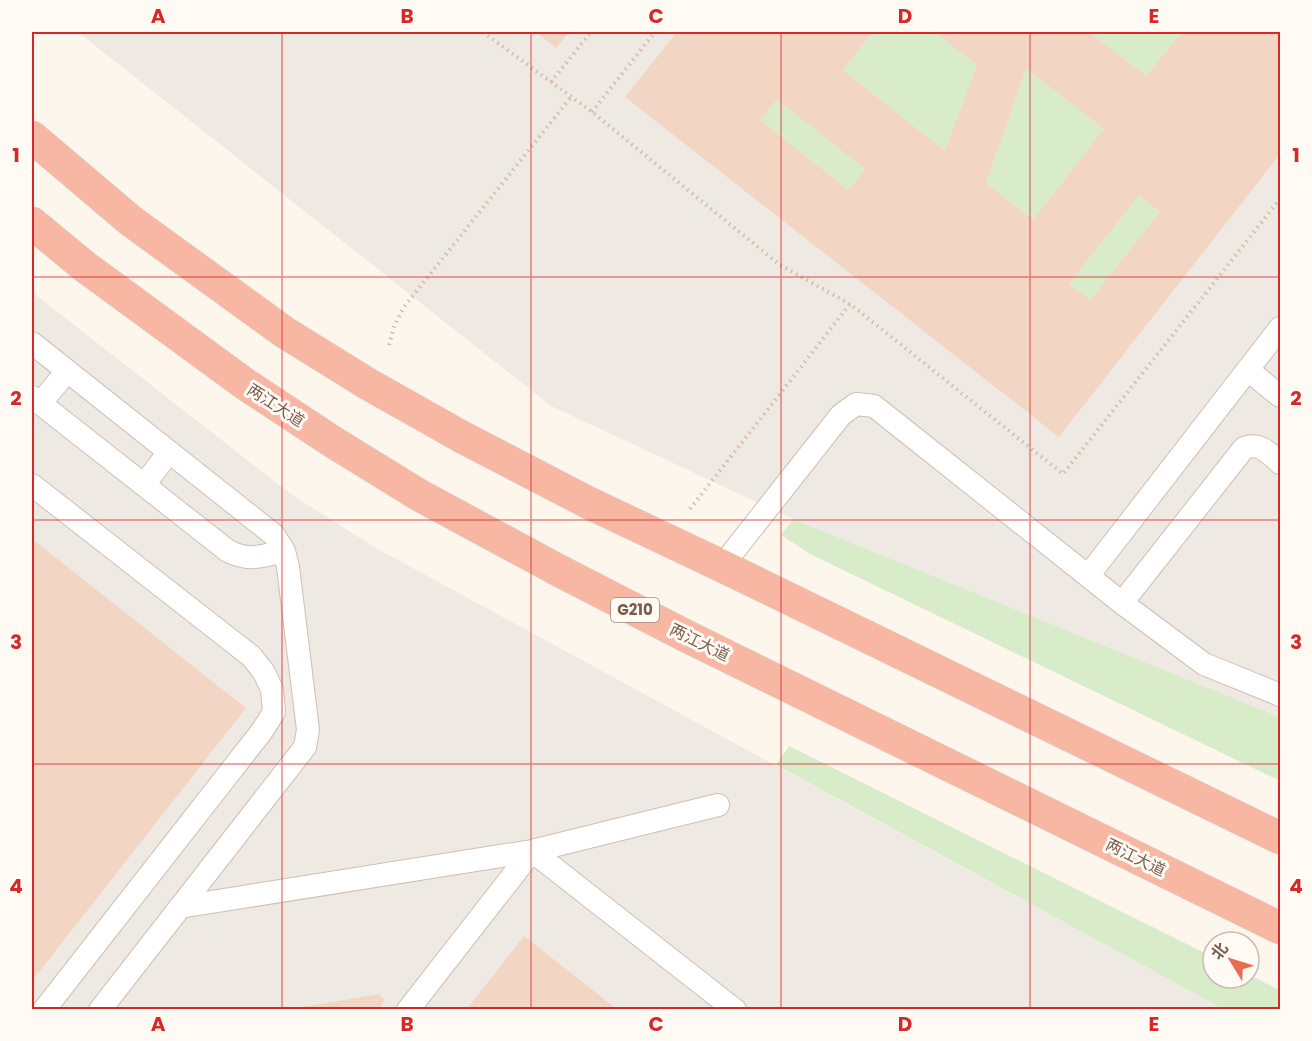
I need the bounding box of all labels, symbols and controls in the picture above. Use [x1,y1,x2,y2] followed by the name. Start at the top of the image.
[151,2,166,30] text: A
[400,2,414,30] text: B
[648,2,664,30] text: C
[898,2,912,30] text: D
[1149,2,1159,30] text: E
[12,141,20,169] text: 1
[1292,141,1300,169] text: 1
[243,378,309,432] street label: 两江大道
[10,384,22,412] text: 2
[1290,384,1302,412] text: 2
[611,598,659,622] road number: G210
[666,618,734,667] street label: 两江大道
[10,628,22,656] text: 3
[1290,628,1302,656] text: 3
[1102,833,1170,882] street label: 两江大道
[9,872,23,900] text: 4
[1289,872,1303,900] text: 4
[1201,930,1261,990] north arrow
[1206,938,1234,964] text: 北
[151,1010,166,1038] text: A
[400,1010,414,1038] text: B
[648,1010,664,1038] text: C
[898,1010,912,1038] text: D
[1149,1010,1159,1038] text: E

